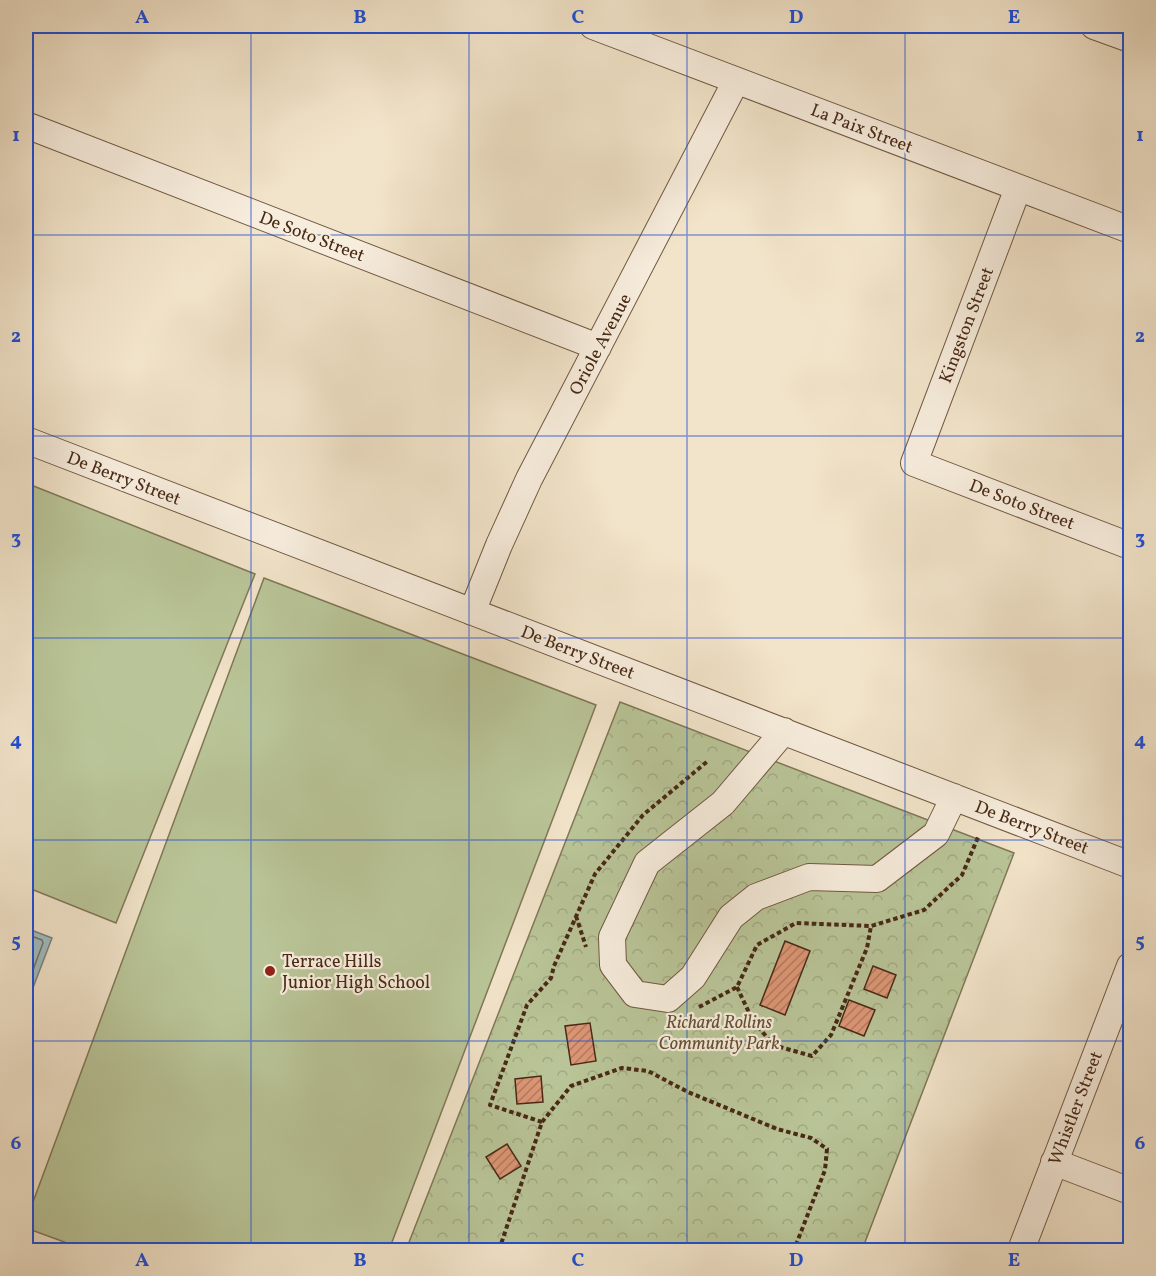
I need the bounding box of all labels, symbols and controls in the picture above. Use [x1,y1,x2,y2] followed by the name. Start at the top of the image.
[135,4,149,32] text: A
[353,4,367,32] text: B
[572,4,585,32] text: C
[789,4,803,32] text: D
[1008,4,1020,32] text: E
[807,98,916,160] street label: La Paix Street
[12,122,20,150] text: 1
[1136,122,1144,150] text: 1
[255,206,368,269] street label: De Soto Street
[934,264,1001,387] street label: Kingston Street
[564,289,639,400] street label: Oriole Avenue
[11,323,21,351] text: 2
[1135,323,1145,351] text: 2
[63,446,184,513] street label: De Berry Street
[965,474,1078,537] street label: De Soto Street
[11,525,21,553] text: 3
[1135,525,1145,553] text: 3
[517,620,638,687] street label: De Berry Street
[10,727,22,755] text: 4
[1134,727,1146,755] text: 4
[971,795,1092,862] street label: De Berry Street
[11,928,21,956] text: 5
[1135,928,1145,956] text: 5
[282,950,430,996] place label: Terrace Hills Junior High School
[263,964,277,978] marker: Terrace Hills Junior High School
[658,1011,780,1057] park label: Richard Rollins Community Park
[1043,1048,1110,1169] street label: Whistler Street
[11,1130,22,1158] text: 6
[1135,1130,1146,1158] text: 6
[135,1247,149,1275] text: A
[353,1247,367,1275] text: B
[572,1247,585,1275] text: C
[789,1247,803,1275] text: D
[1008,1247,1020,1275] text: E

